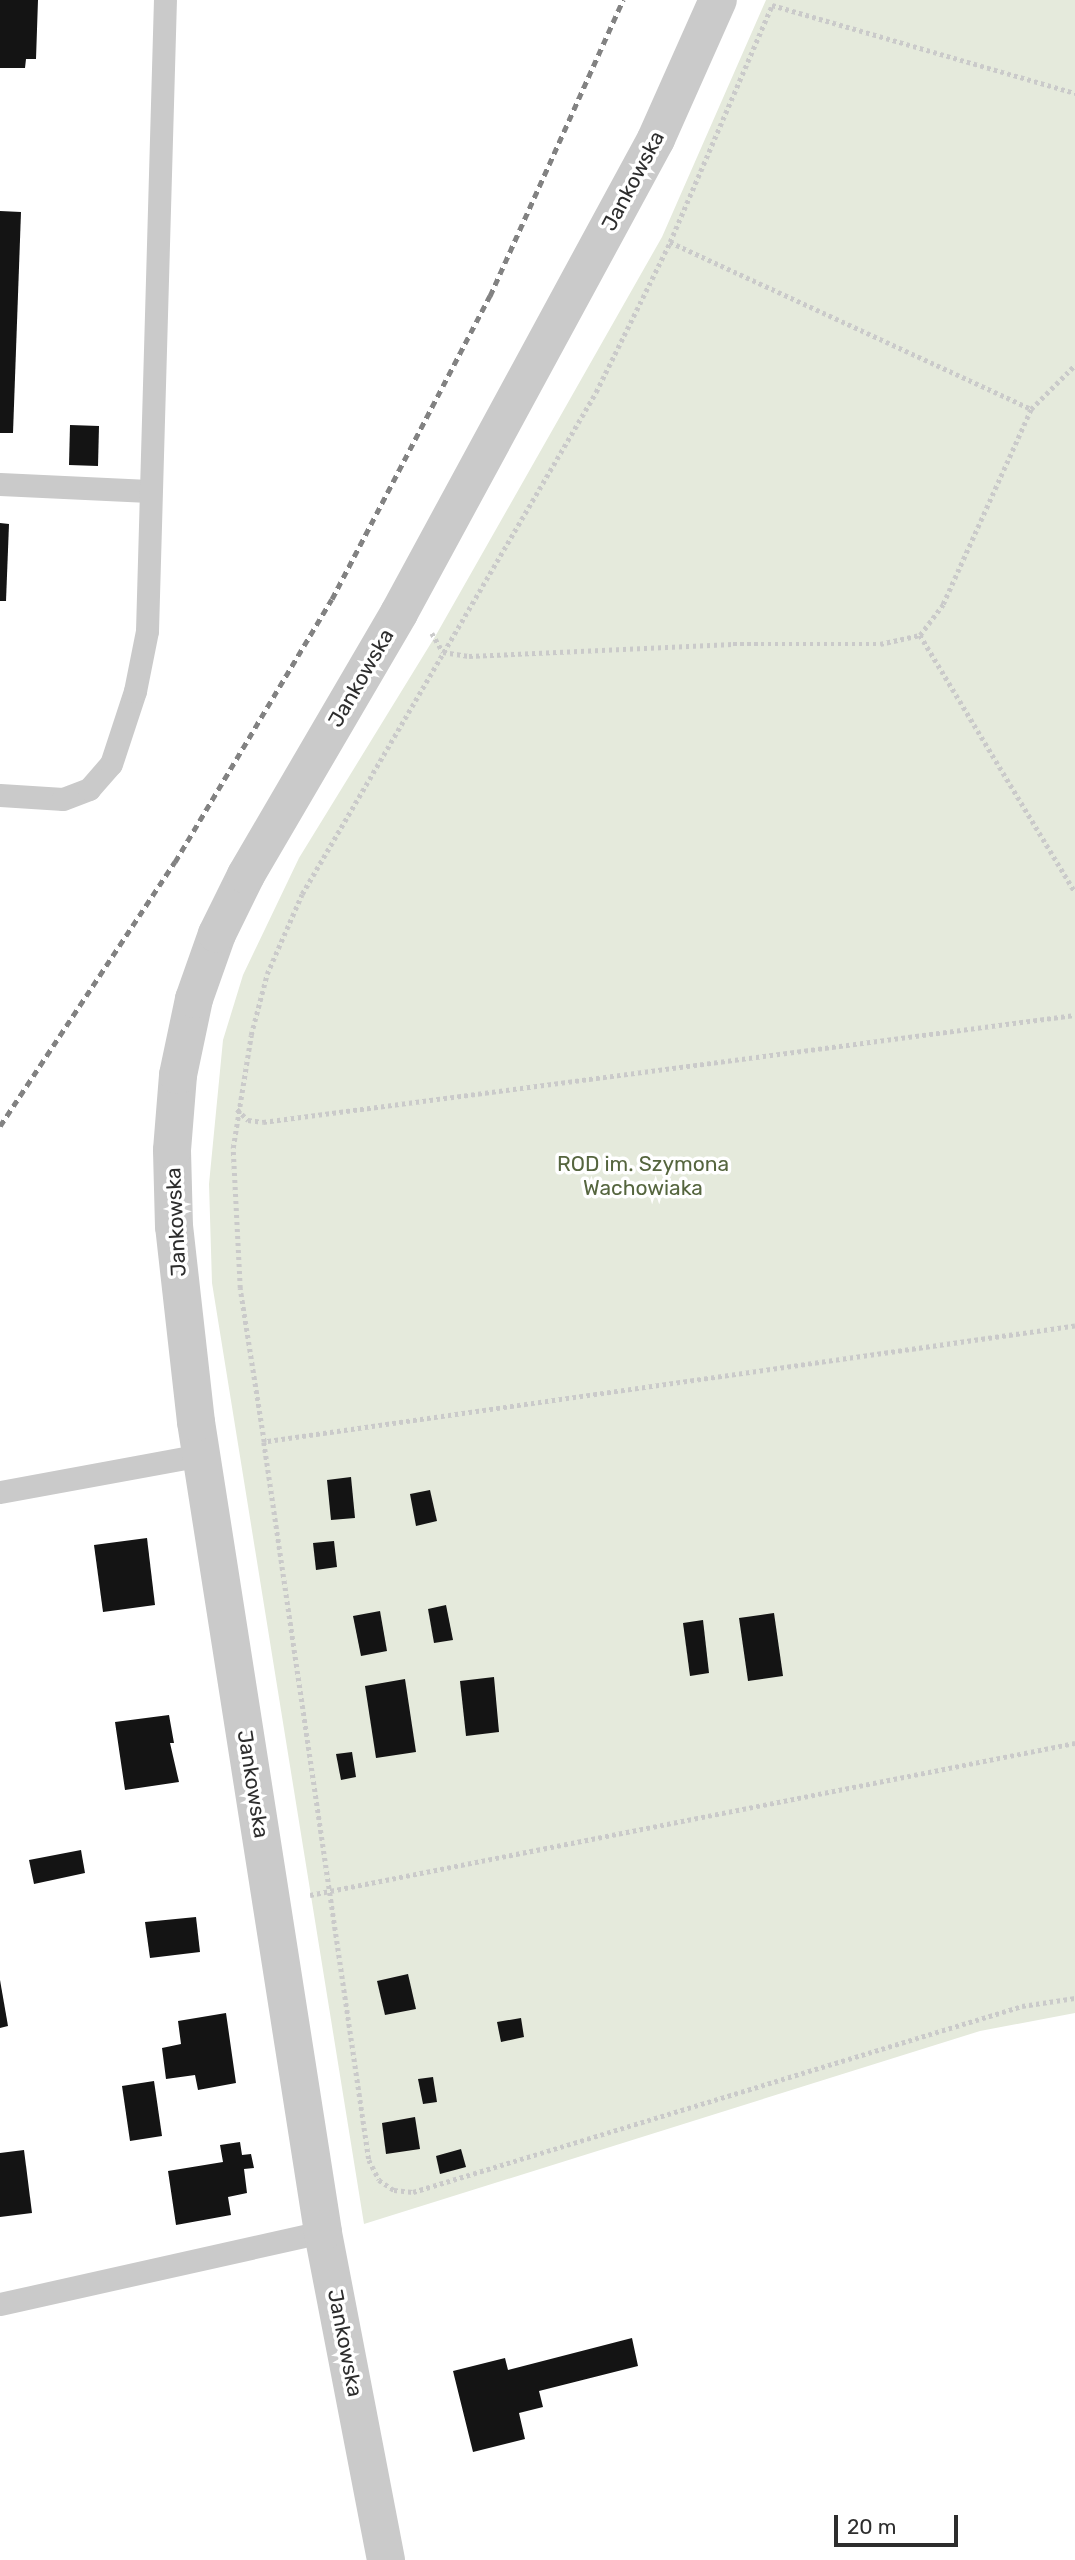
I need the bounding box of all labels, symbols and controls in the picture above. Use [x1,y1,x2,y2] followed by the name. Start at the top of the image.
[596,127,670,235] street label: Jankowska
[323,624,399,732] street label: Jankowska
[557,1151,729,1201] park label: ROD im. Szymona Wachowiaka
[161,1167,191,1277] street label: Jankowska
[232,1728,274,1840] street label: Jankowska
[322,2287,368,2399] street label: Jankowska
[837,2500,961,2544] scale bar
[847,2514,896,2539] text: 20 m

